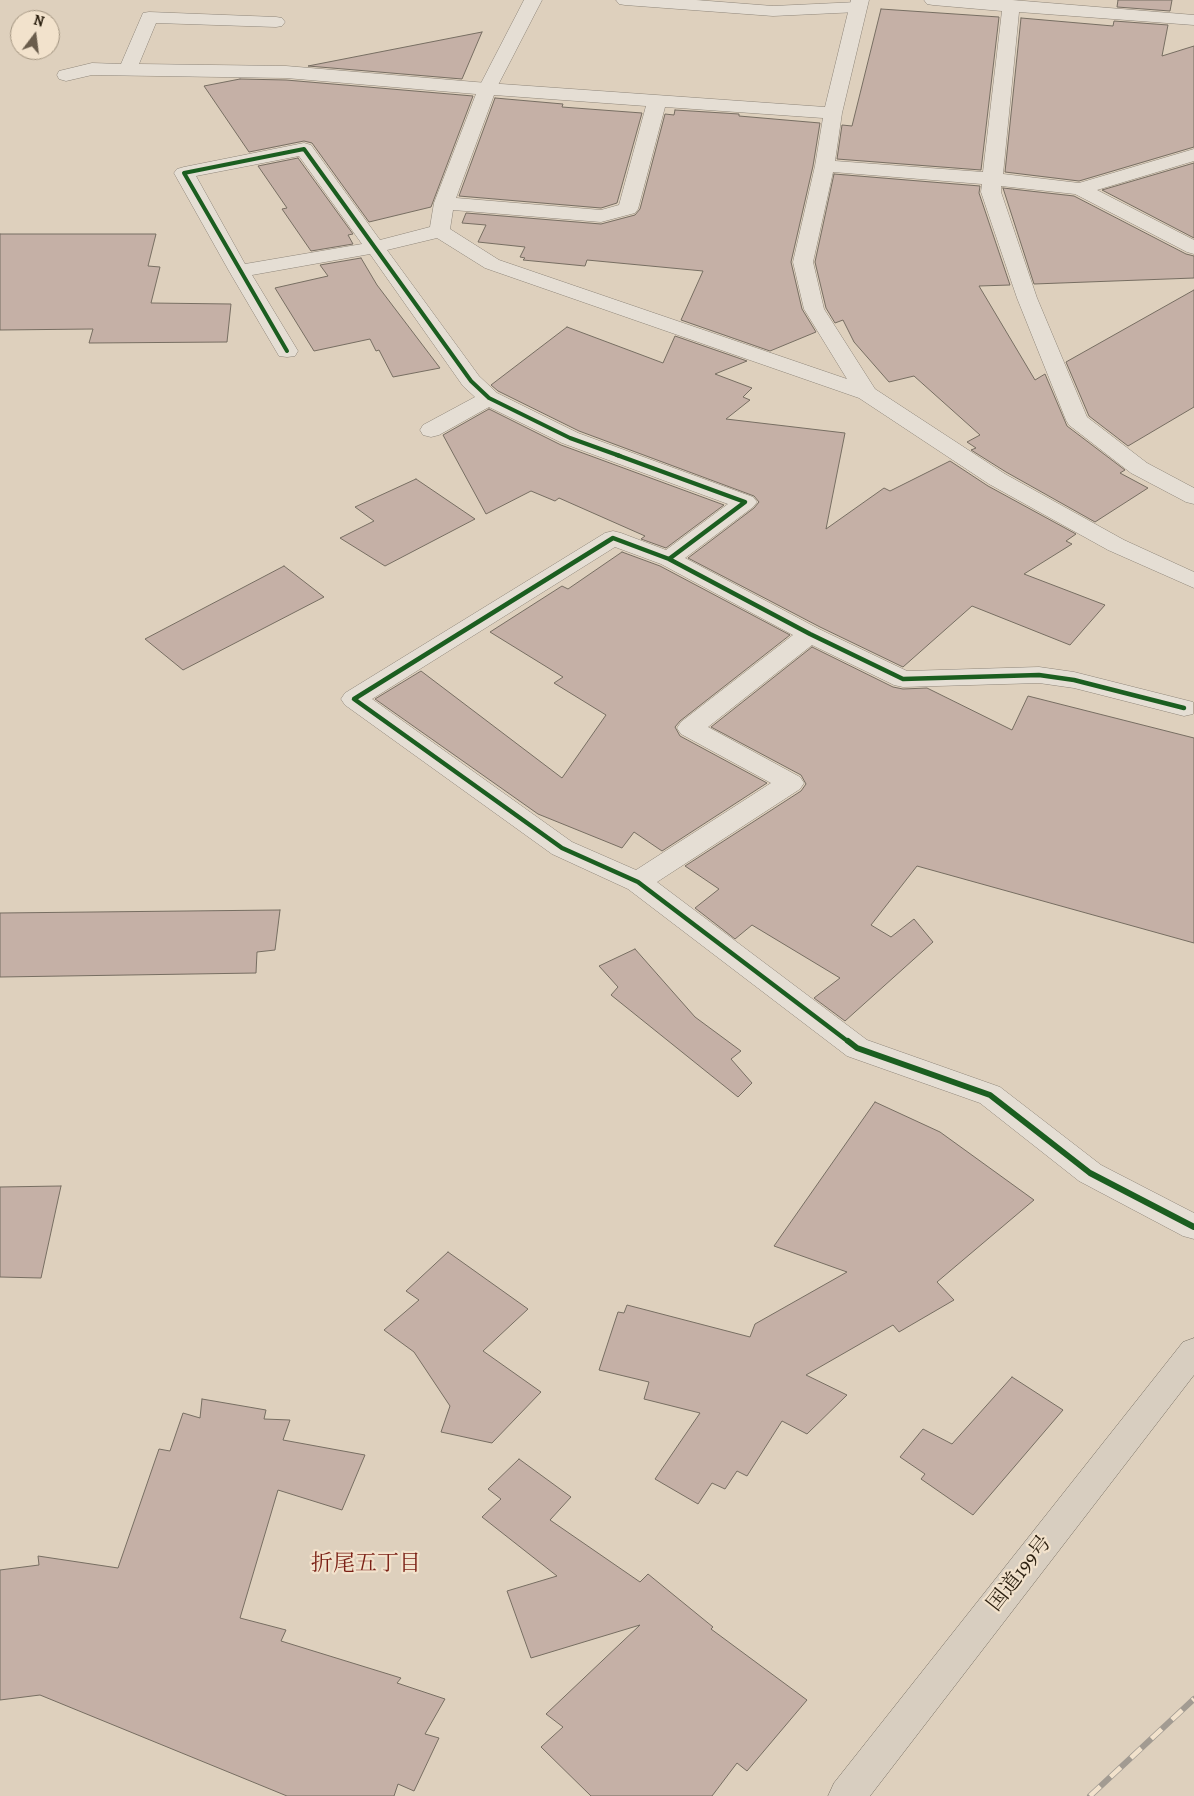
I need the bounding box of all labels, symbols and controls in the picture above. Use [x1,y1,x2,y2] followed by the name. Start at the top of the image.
[10,10,60,60] north arrow
[31,10,46,31] text: N
[983,1531,1057,1617] street label: 国道199号
[311,1552,421,1578] district label: 折尾五丁目

